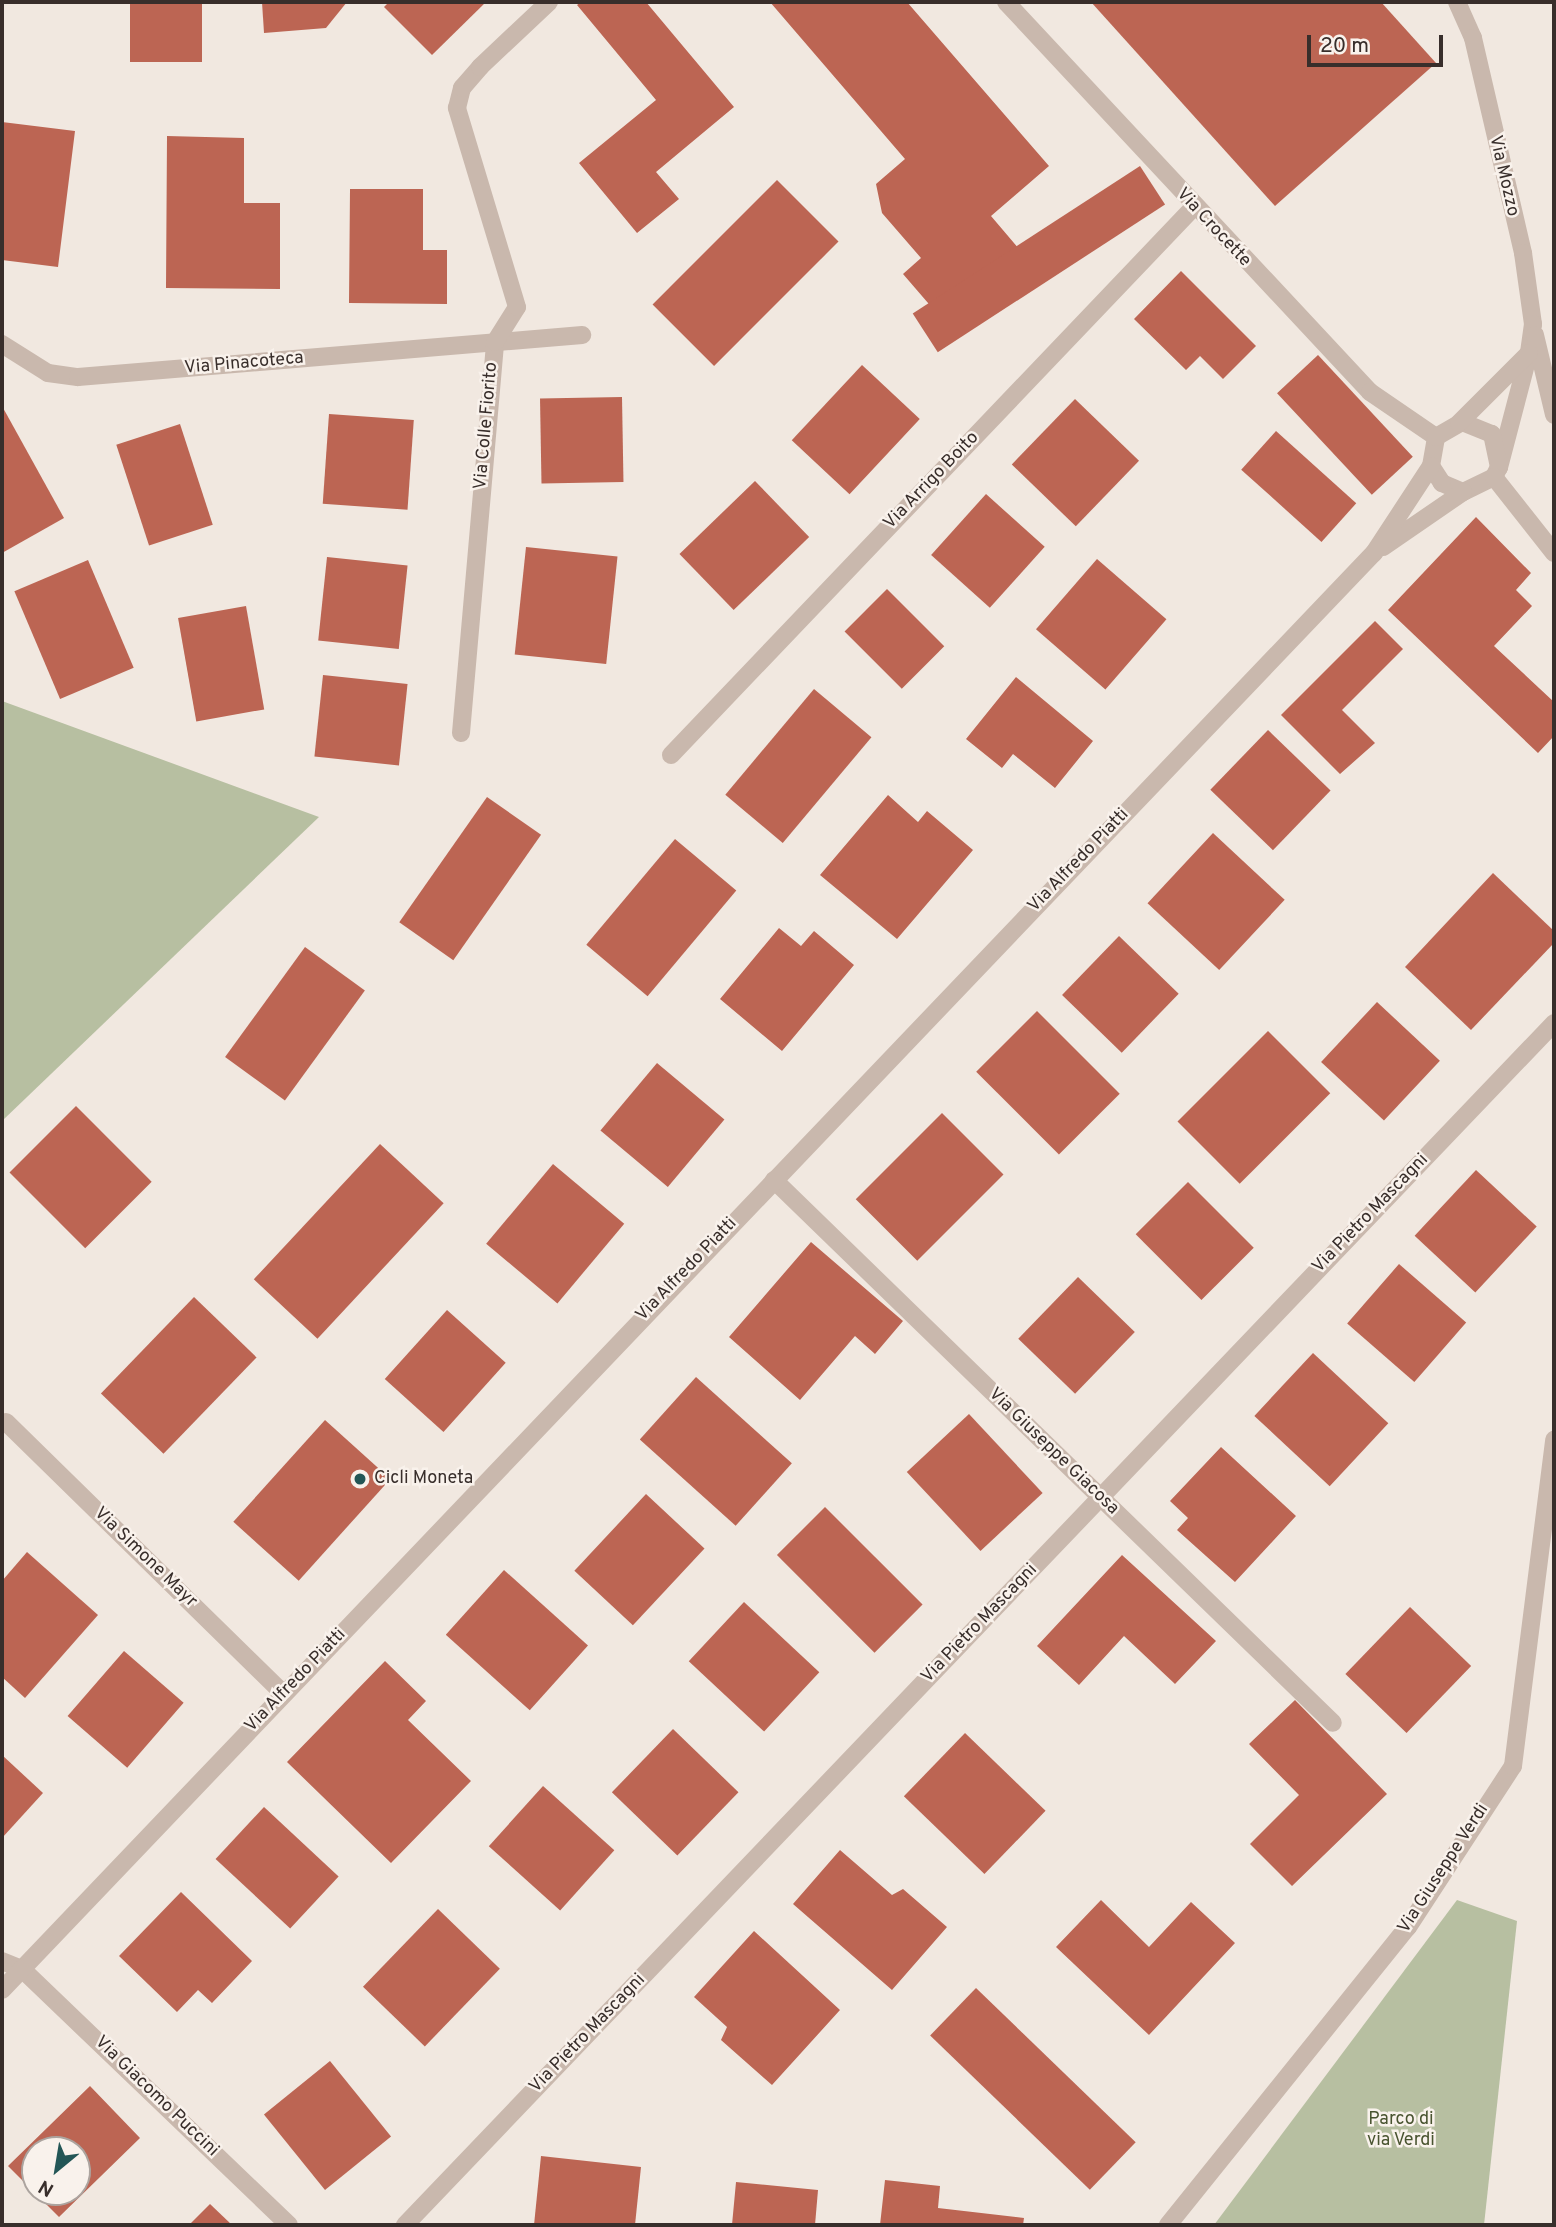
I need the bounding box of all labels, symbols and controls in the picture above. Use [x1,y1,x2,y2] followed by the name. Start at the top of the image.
[1311,21,1448,65] scale bar
[1320,33,1369,60] text: 20 m
[1483,133,1523,219] street label: Via Mozzo
[1171,184,1255,272] street label: Via Crocette
[183,348,305,380] street label: Via Pinacoteca
[471,361,503,491] street label: Via Colle Fiorito
[880,427,984,535] street label: Via Arrigo Boito
[1024,804,1134,918] street label: Via Alfredo Piatti
[1309,1150,1433,1278] street label: Via Pietro Mascagni
[632,1213,742,1327] street label: Via Alfredo Piatti
[983,1384,1123,1520] street label: Via Giuseppe Giacosa
[374,1468,473,1490] place label: Cicli Moneta
[352,1471,368,1487] marker: Cicli Moneta
[89,1503,201,1613] street label: Via Simone Mayr
[918,1560,1042,1688] street label: Via Pietro Mascagni
[241,1624,351,1738] street label: Via Alfredo Piatti
[1394,1800,1494,1938] street label: Via Giuseppe Verdi
[526,1970,650,2098] street label: Via Pietro Mascagni
[89,2032,223,2162] street label: Via Giacomo Puccini
[1367,2110,1435,2152] park label: Parco di via Verdi
[21,2136,91,2206] north arrow
[35,2174,58,2201] text: N

